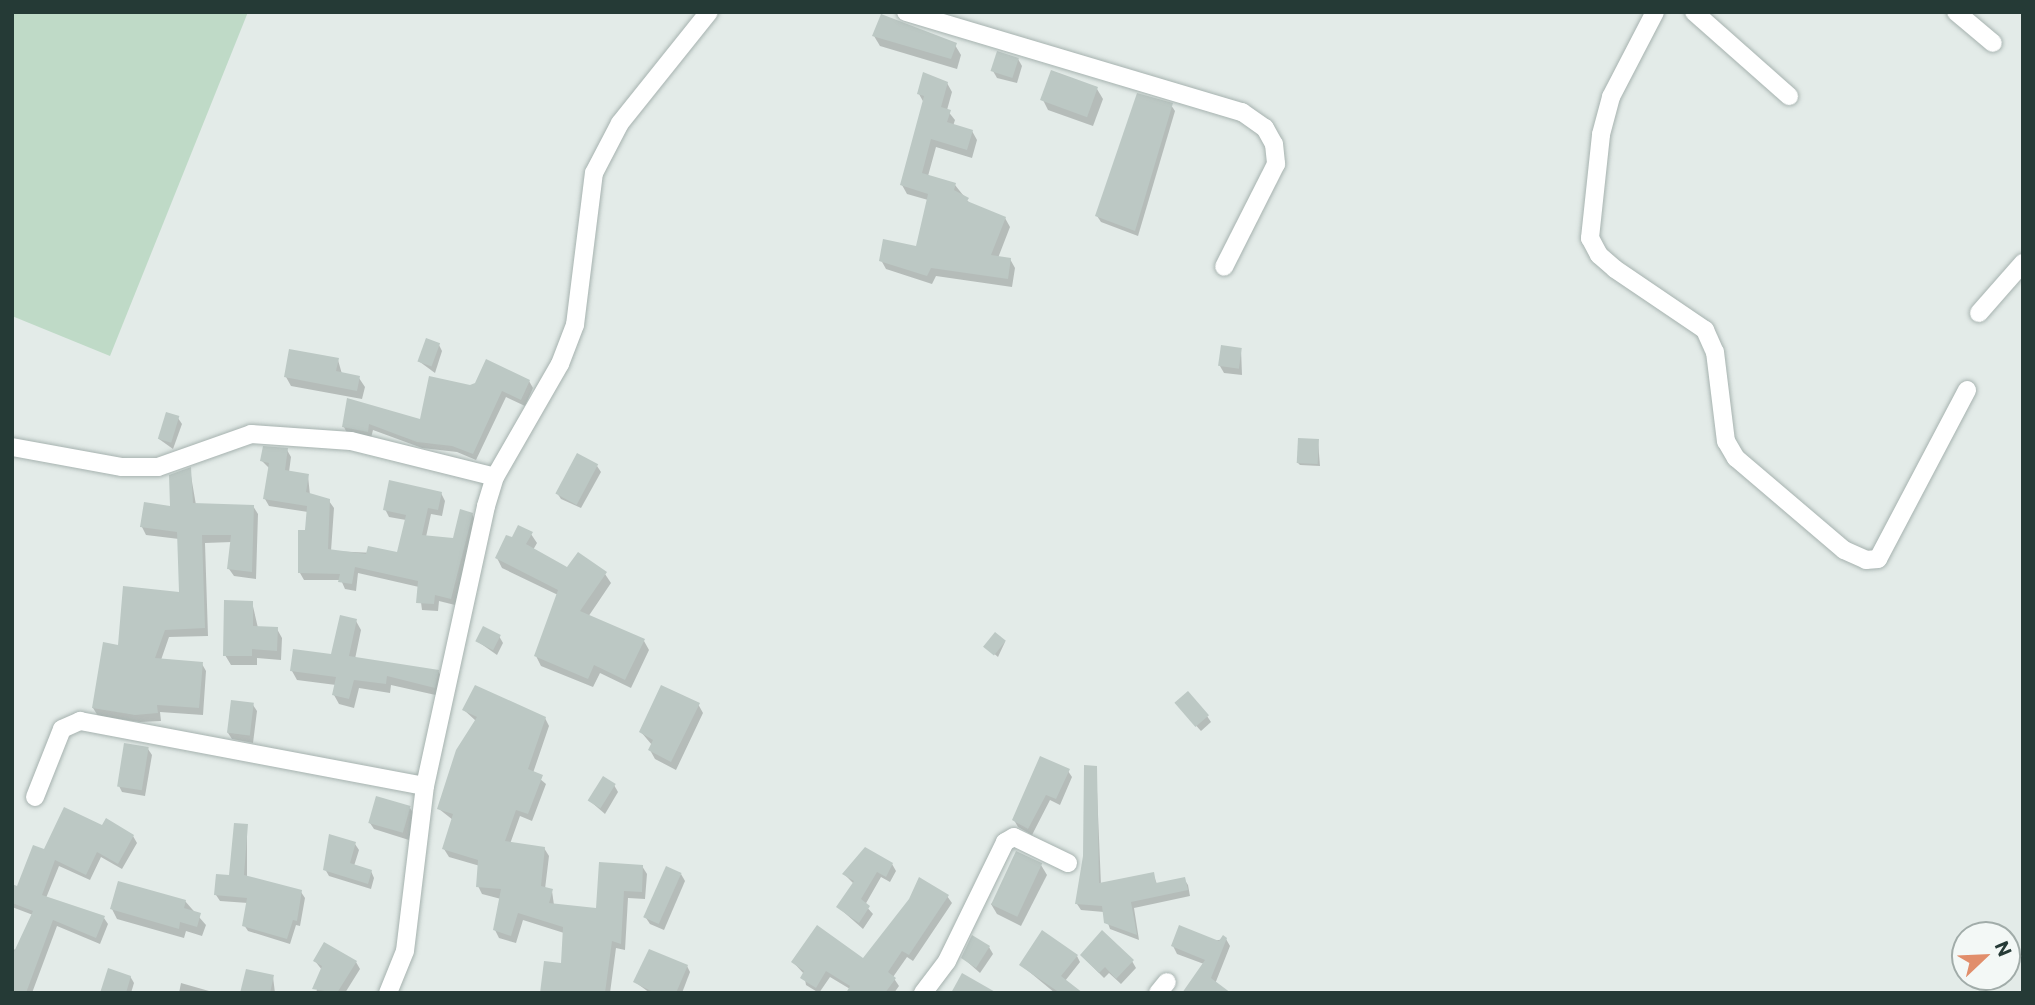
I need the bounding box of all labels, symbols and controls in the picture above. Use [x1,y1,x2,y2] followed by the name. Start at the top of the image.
[1951,921,2021,991] north arrow
[1991,937,2017,959] text: N

